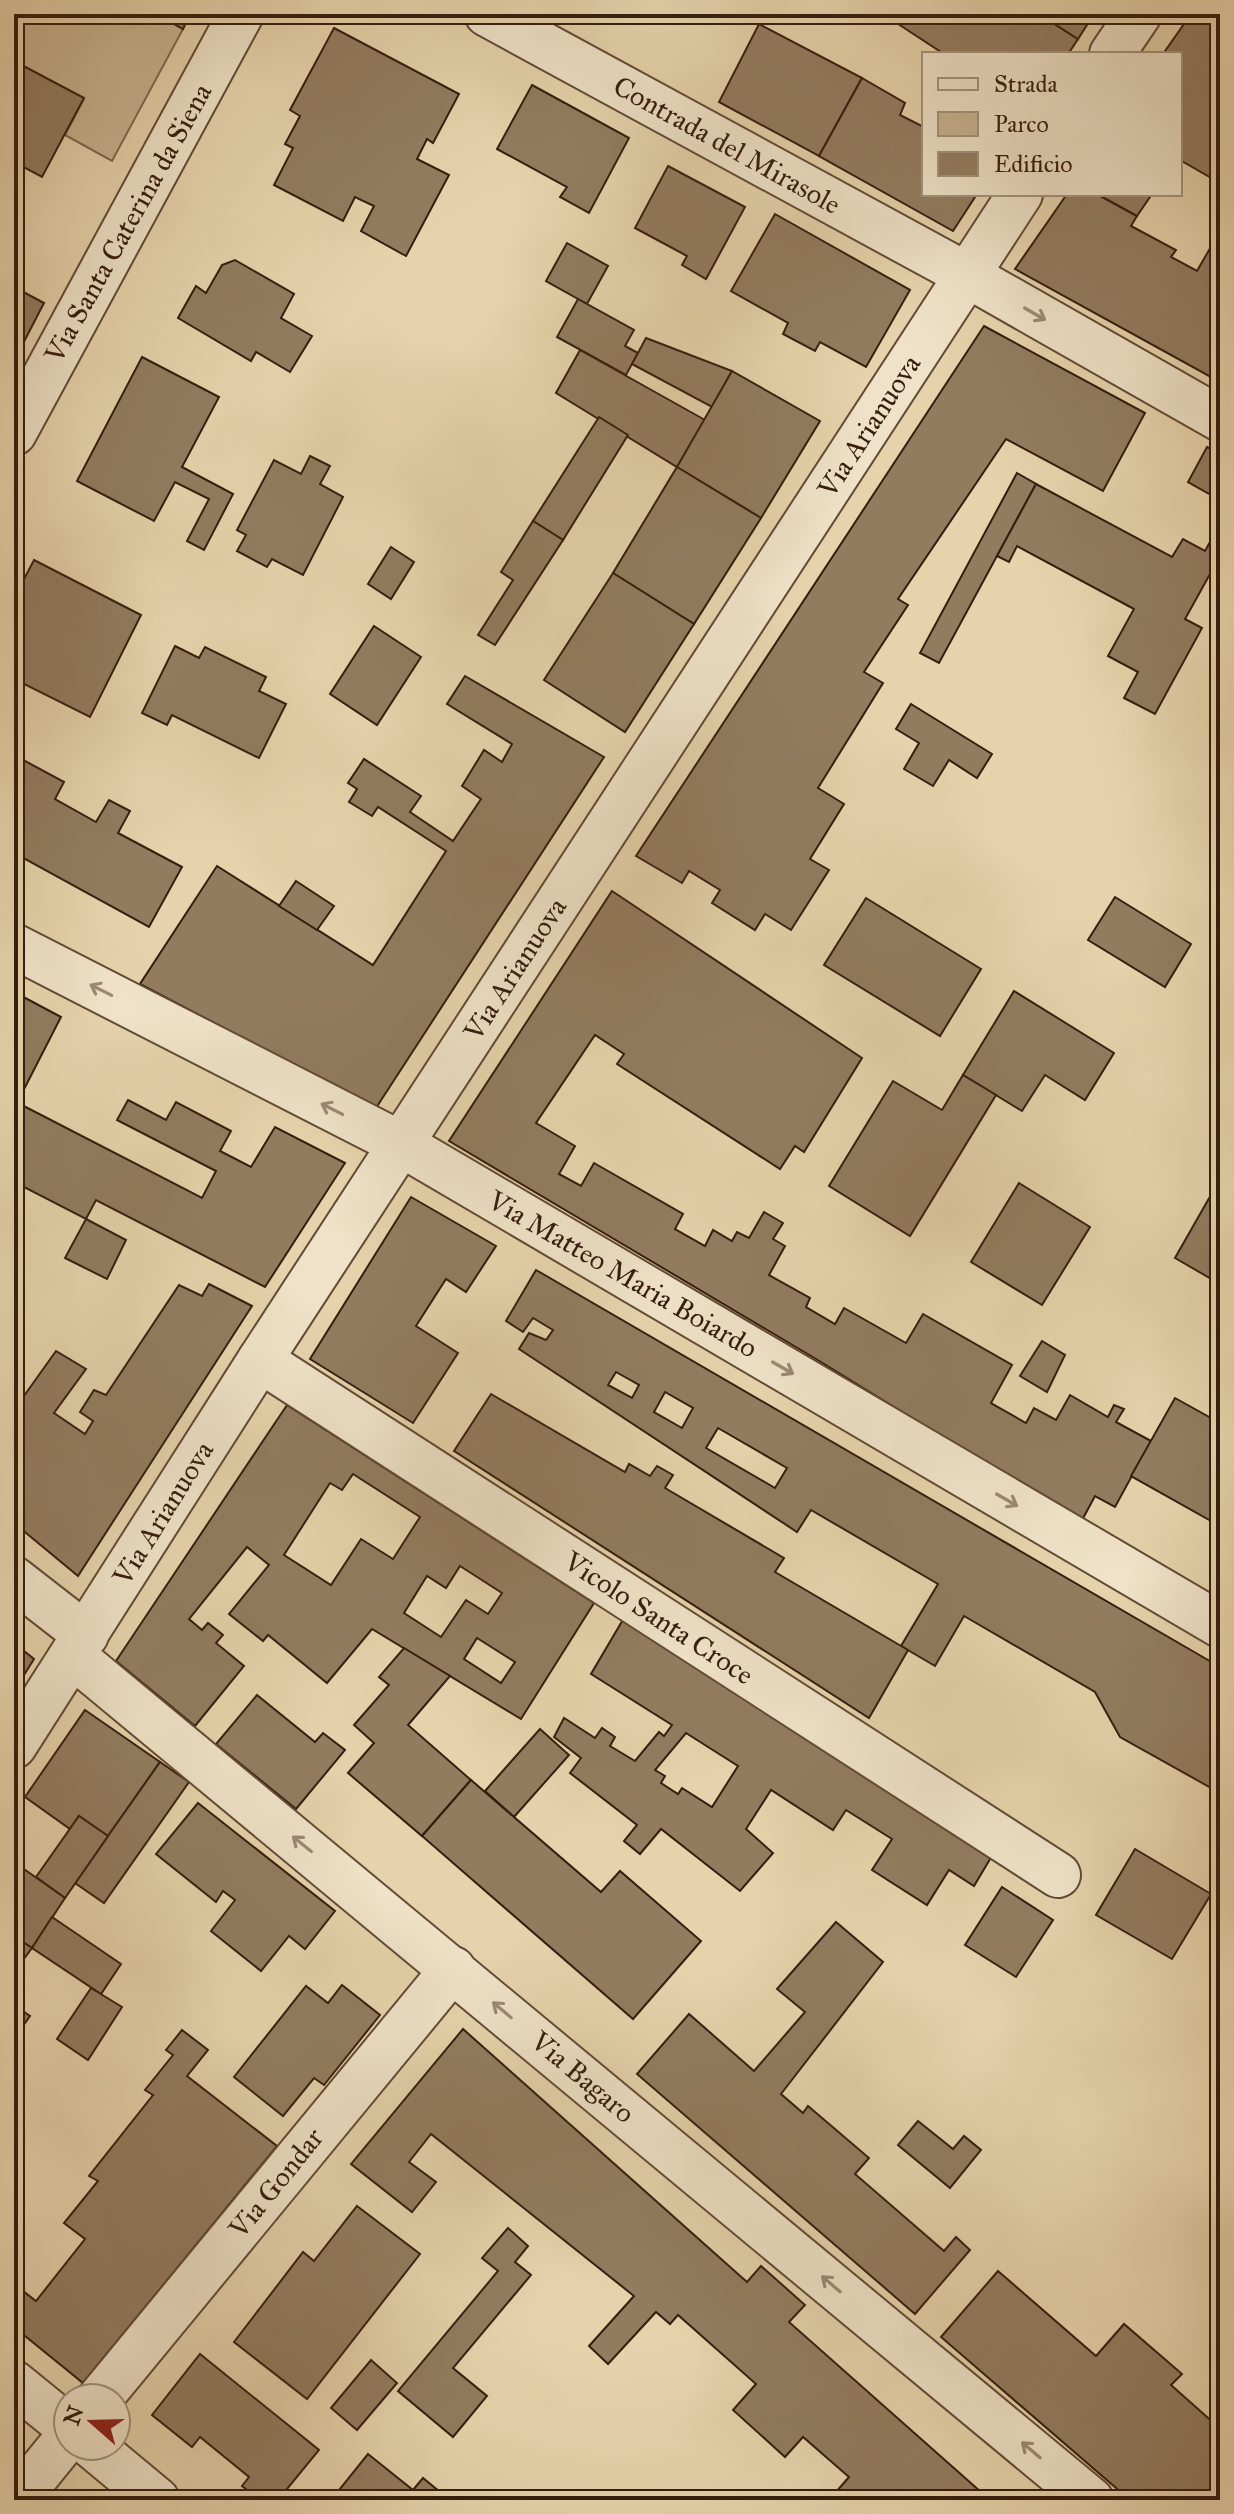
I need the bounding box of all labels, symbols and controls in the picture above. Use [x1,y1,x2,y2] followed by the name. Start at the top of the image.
[922,52,1182,196] legend
[607,68,847,222] street label: Contrada del Mirasole
[994,69,1058,99] text: Strada
[36,77,219,370] street label: Via Santa Caterina da Siena
[994,109,1049,139] text: Parco
[994,149,1073,179] text: Edificio
[1023,306,1046,322] one-way arrow
[809,348,928,505] street label: Via Arianuova
[455,891,574,1048] street label: Via Arianuova
[89,982,113,997] one-way arrow
[320,1100,344,1116] one-way arrow
[481,1182,764,1366] street label: Via Matteo Maria Boiardo
[770,1361,794,1376] one-way arrow
[104,1434,221,1592] street label: Via Arianuova
[995,1492,1018,1508] one-way arrow
[557,1543,760,1692] street label: Vicolo Santa Croce
[292,1836,313,1853] one-way arrow
[492,2001,513,2019] one-way arrow
[523,2023,642,2131] street label: Via Bagaro
[220,2121,331,2246] street label: Via Gondar
[821,2275,842,2293] one-way arrow
[52,2382,132,2462] north arrow
[58,2402,90,2429] text: N
[1021,2441,1042,2459] one-way arrow

